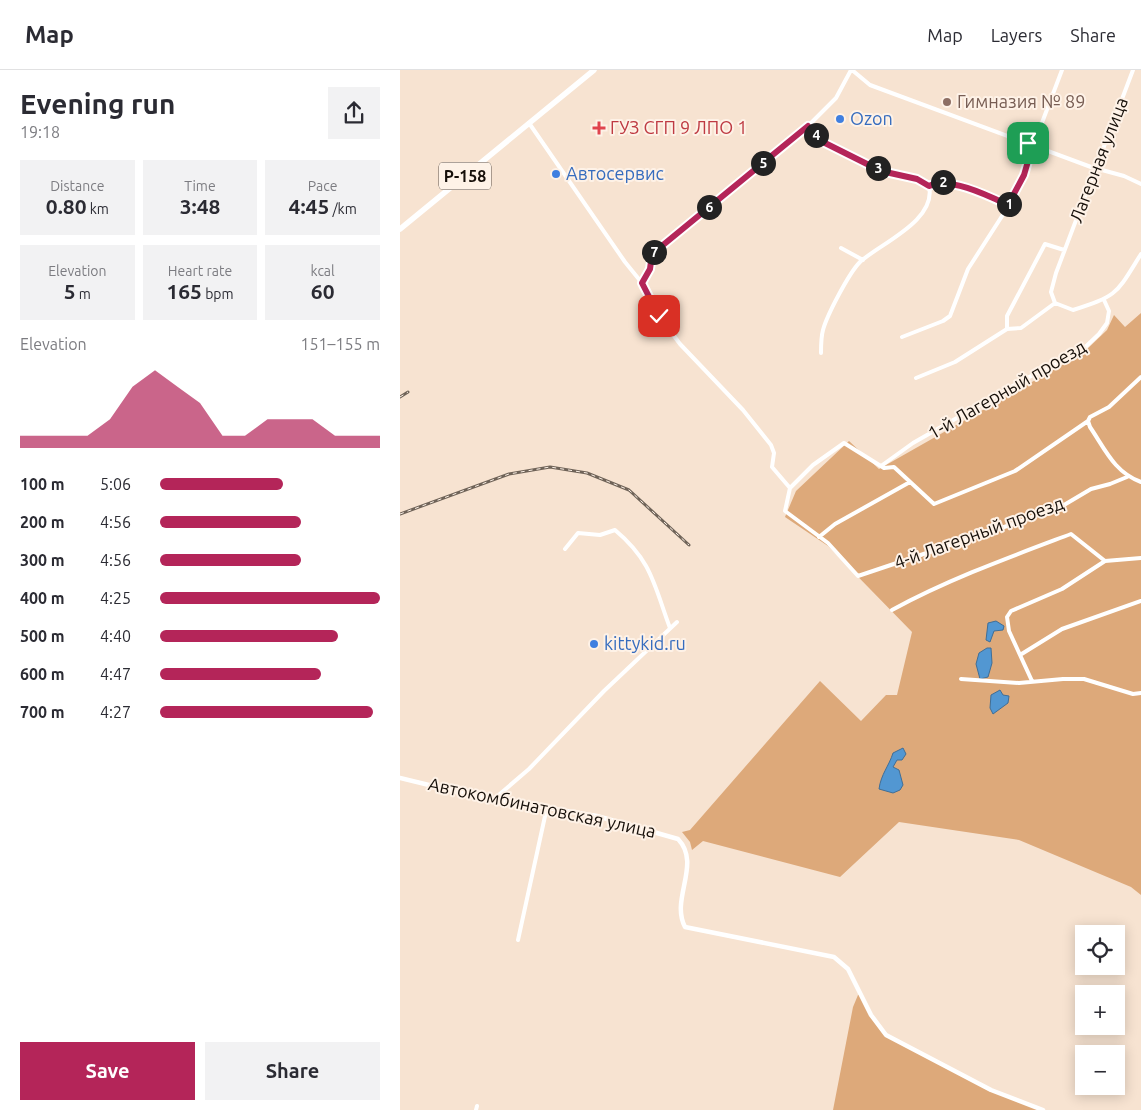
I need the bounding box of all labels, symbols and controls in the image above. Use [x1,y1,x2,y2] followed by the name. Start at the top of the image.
[25,21,74,48] text: Map
[927,25,963,45] text: Map
[991,25,1042,45] text: Layers
[1070,25,1116,45] text: Share
[328,87,380,139] button: share
[20,88,175,119] text: Evening run
[957,91,1085,111] place label: Гимназия № 89
[1065,94,1131,225] street label: Лагерная улица
[941,96,953,108] marker: Гимназия № 89
[850,108,893,128] place label: Ozon
[834,113,846,125] marker: Ozon
[610,117,747,137] place label: ГУЗ СГП 9 ЛПО 1
[592,121,606,135] marker: ГУЗ СГП 9 ЛПО 1
[804,122,828,148] pin: 4
[1007,122,1049,164] pin
[20,123,60,141] text: 19:18
[813,127,820,143] text: 4
[1014,129,1042,157] icon: arrive
[750,150,776,176] pin: 5
[760,155,767,171] text: 5
[866,156,890,180] pin: 3
[875,160,882,176] text: 3
[439,162,491,190] road number: Р-158
[566,163,664,183] place label: Автосервис
[550,168,562,180] marker: Автосервис
[930,170,956,194] pin: 2
[940,174,947,190] text: 2
[50,178,104,194] text: Distance
[184,178,216,194] text: Time
[308,178,337,194] text: Pace
[996,192,1022,216] pin: 1
[46,194,87,218] text: 0.80
[180,194,220,218] text: 3:48
[289,194,329,218] text: 4:45
[696,194,722,220] pin: 6
[1006,196,1013,212] text: 1
[706,199,713,215] text: 6
[87,201,109,217] text: km
[329,201,357,217] text: /km
[642,240,666,264] pin: 7
[651,244,658,260] text: 7
[48,263,107,279] text: Elevation
[168,263,232,279] text: Heart rate
[311,263,335,279] text: kcal
[64,279,76,303] text: 5
[166,279,202,303] text: 165
[311,279,335,303] text: 60
[76,286,91,302] text: m
[202,286,234,302] text: bpm
[638,295,680,337] pin
[645,302,673,330] icon: check
[20,335,87,353] text: Elevation
[300,335,380,353] text: 151–155 m
[924,336,1089,442] street label: 1-й Лагерный проезд
[20,475,65,493] text: 100 m
[100,475,131,493] text: 5:06
[891,492,1066,572] street label: 4-й Лагерный проезд
[20,513,65,531] text: 200 m
[100,513,131,531] text: 4:56
[20,551,65,569] text: 300 m
[100,551,131,569] text: 4:56
[20,589,65,607] text: 400 m
[100,589,131,607] text: 4:25
[20,627,65,645] text: 500 m
[100,627,131,645] text: 4:40
[604,633,686,653] place label: kittykid.ru
[588,638,600,650] marker: kittykid.ru
[20,665,65,683] text: 600 m
[100,665,131,683] text: 4:47
[20,703,65,721] text: 700 m
[100,703,131,721] text: 4:27
[427,773,658,841] street label: Автокомбинатовская улица
[1075,925,1125,1095] map controls
[1075,925,1125,975] button: locate
[1075,985,1125,1035] button: +
[20,1042,195,1100] button: Save
[205,1042,380,1100] button: Share
[1075,1045,1125,1095] button: −

